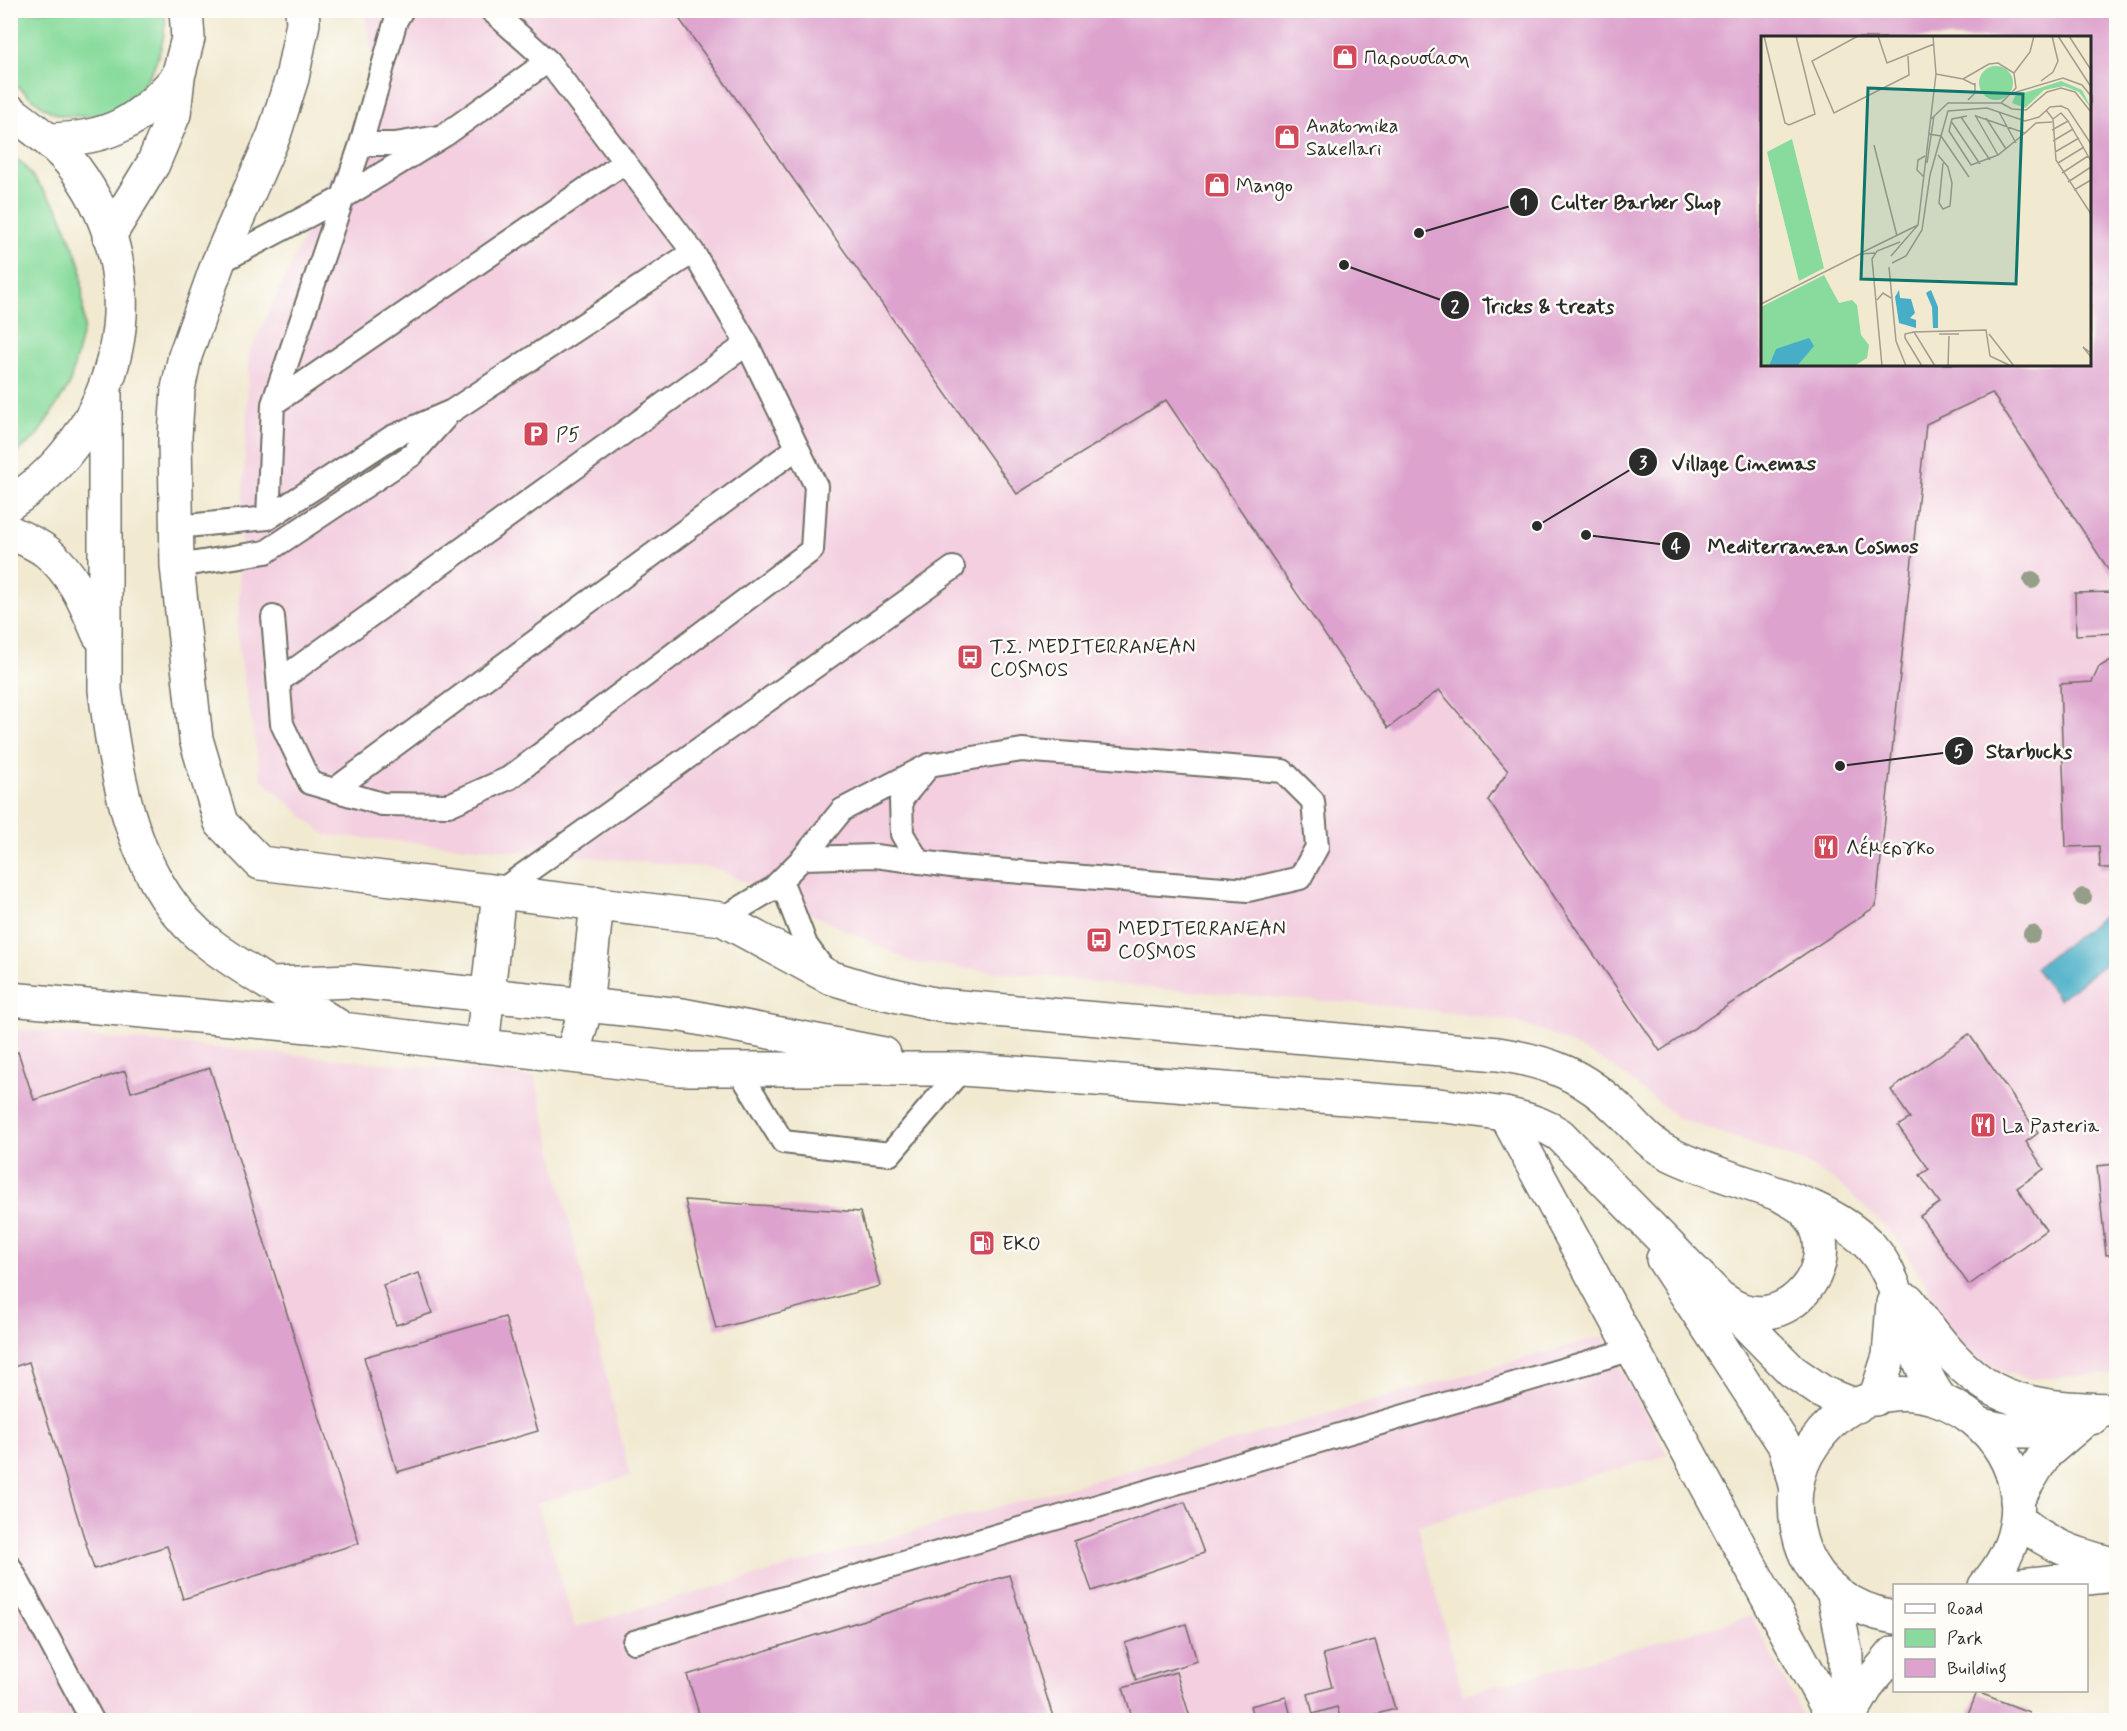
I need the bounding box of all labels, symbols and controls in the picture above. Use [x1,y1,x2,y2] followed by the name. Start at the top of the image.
[1761,36,2091,366] inset map
[1330,42,1360,72] shop icon: Παρουσίαση
[1364,45,1470,72] place label: Παρουσίαση
[1306,113,1398,163] place label: Anatomika Sakellari
[1272,122,1302,152] shop icon: Anatomika Sakellari
[1202,170,1232,200] shop icon: Mango
[1236,173,1293,201] place label: Mango
[1509,182,1733,221] callout: Culter Barber Shop
[1550,189,1722,217] text: Culter Barber Shop
[1520,191,1528,215] text: 1
[1440,286,1627,325] callout: Tricks & treats
[1482,293,1615,321] text: Tricks & treats
[1451,295,1460,319] text: 2
[521,419,551,449] parking icon: P5
[556,422,580,449] place label: P5
[1628,443,1830,482] callout: Village Cinemas
[1672,450,1817,478] text: Village Cinemas
[1639,451,1648,475] text: 3
[1661,526,1936,565] callout: Mediterranean Cosmos
[1707,533,1919,561] text: Mediterranean Cosmos
[1671,535,1682,559] text: 4
[990,634,1196,684] place label: Τ.Σ. MEDITERRANEAN COSMOS
[955,642,985,672] bus stop icon: Τ.Σ. MEDITERRANEAN COSMOS
[1944,732,2085,771] callout: Starbucks
[1986,738,2073,766] text: Starbucks
[1954,740,1965,764] text: 5
[1811,832,1841,862] restaurant icon: Λέμεργκο
[1846,835,1935,862] place label: Λέμεργκο
[1118,916,1286,966] place label: MEDITERRANEAN COSMOS
[1084,925,1114,955] bus stop icon: MEDITERRANEAN COSMOS
[1968,1110,1998,1140] restaurant icon: La Pasteria
[2002,1113,2100,1140] place label: La Pasteria
[967,1228,997,1258] fuel station icon: EKO
[1002,1231,1041,1258] place label: EKO
[1893,1584,2088,1692] legend
[1947,1597,1983,1621] text: Road
[1947,1627,1983,1651] text: Park
[1947,1657,2007,1683] text: Building

